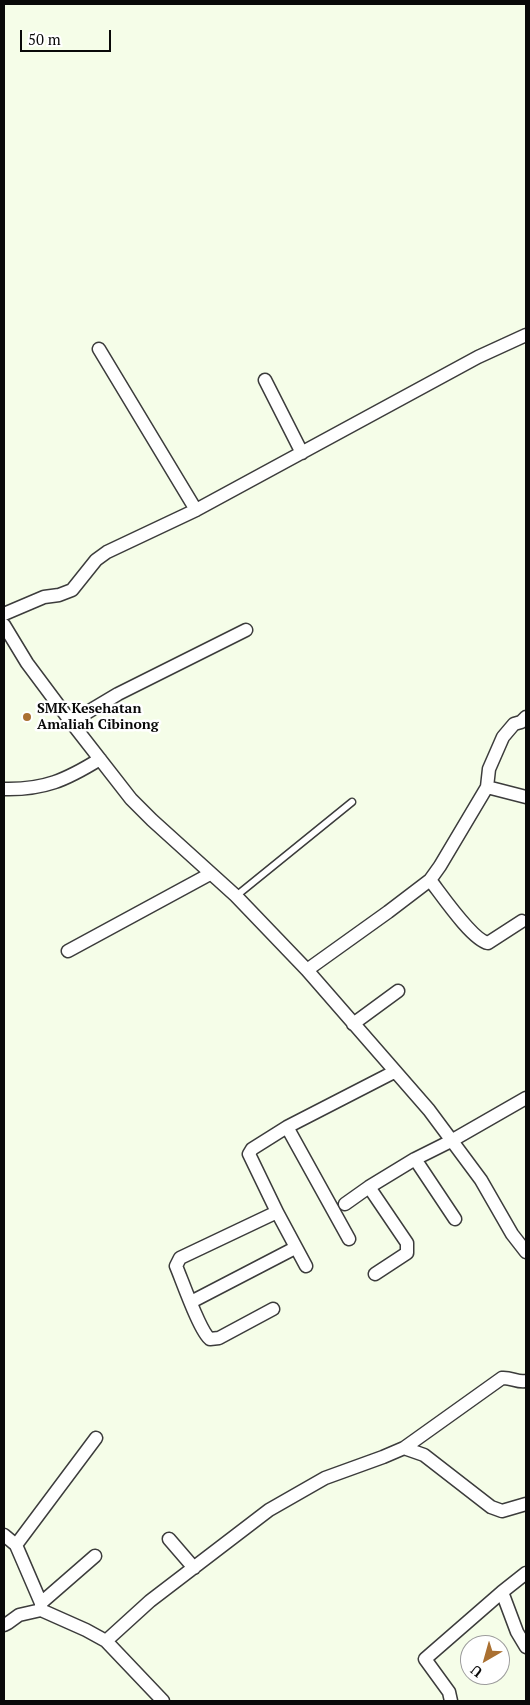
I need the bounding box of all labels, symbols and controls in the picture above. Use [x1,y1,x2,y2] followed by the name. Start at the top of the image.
[22,20,114,52] scale bar
[28,29,61,49] text: 50 m
[37,701,159,734] place label: SMK Kesehatan Amaliah Cibinong
[21,711,33,723] marker: SMK Kesehatan Amaliah Cibinong
[460,1635,510,1685] north arrow
[466,1661,486,1682] text: U

